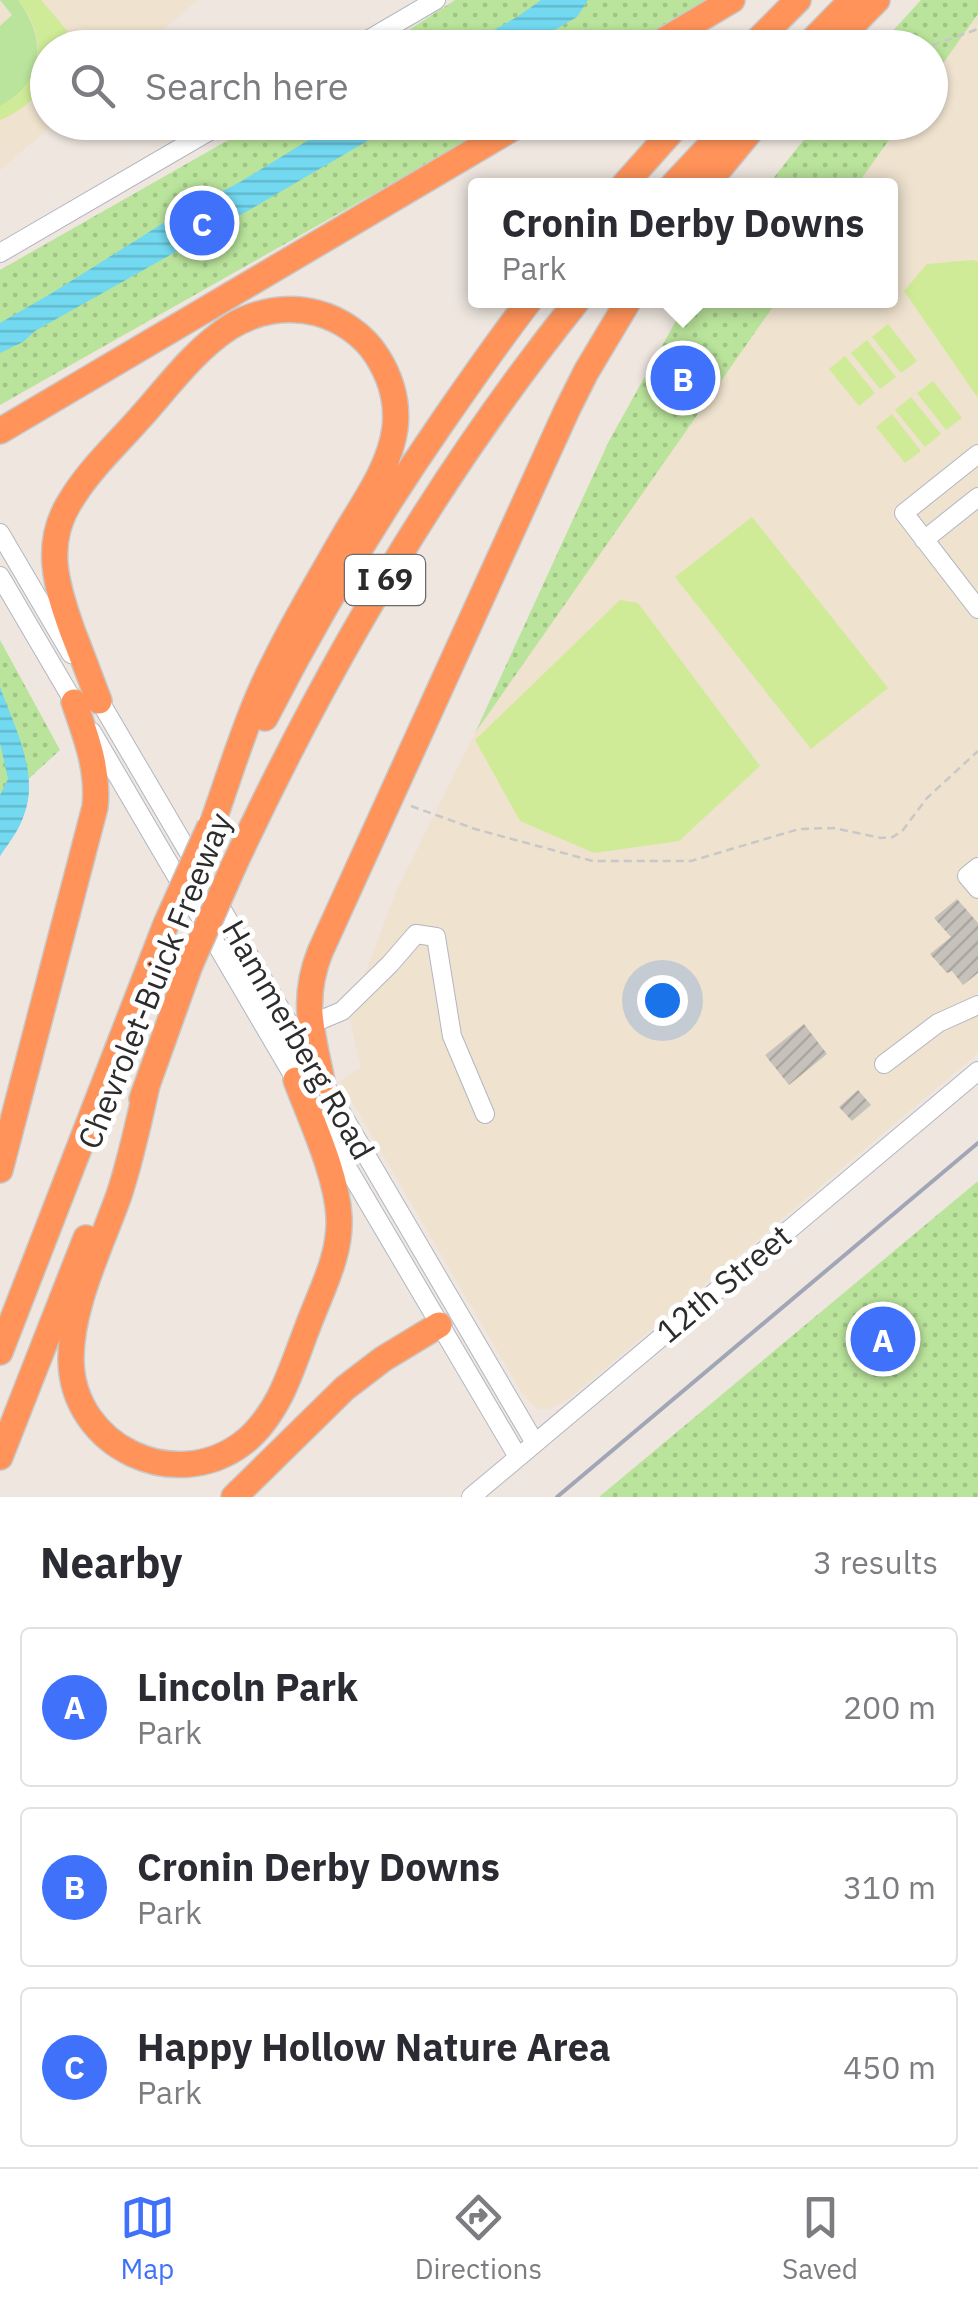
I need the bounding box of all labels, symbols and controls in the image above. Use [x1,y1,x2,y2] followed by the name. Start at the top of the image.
[30,30,948,140] search box
[65,58,120,113] icon: search
[145,61,349,110] text: Search here
[468,178,898,308] popup
[170,186,234,260] pin: C
[502,198,864,247] text: Cronin Derby Downs
[502,247,566,289] text: Park
[650,340,716,416] pin: B
[345,555,425,605] road number: I 69
[67,806,241,1155] street label: Chevrolet-Buick Freeway
[213,912,385,1167] street label: Hammerberg Road
[637,975,688,1026] your location
[647,1215,799,1352] street label: 12th Street
[850,1302,916,1376] pin: A
[40,1535,182,1590] text: Nearby
[813,1541,938,1583] text: 3 results
[137,1662,358,1711] text: Lincoln Park
[64,1686,85,1728] text: A
[843,1686,936,1728] text: 200 m
[137,1711,202,1753] text: Park
[137,1842,500,1891] text: Cronin Derby Downs
[64,1866,85,1908] text: B
[843,1866,936,1908] text: 310 m
[137,1891,202,1933] text: Park
[137,2022,611,2071] text: Happy Hollow Nature Area
[64,2046,85,2088] text: C
[843,2046,936,2088] text: 450 m
[137,2071,202,2113] text: Park
[120,2190,175,2287] tab: Map
[415,2190,542,2287] tab: Directions
[782,2190,858,2287] tab: Saved

